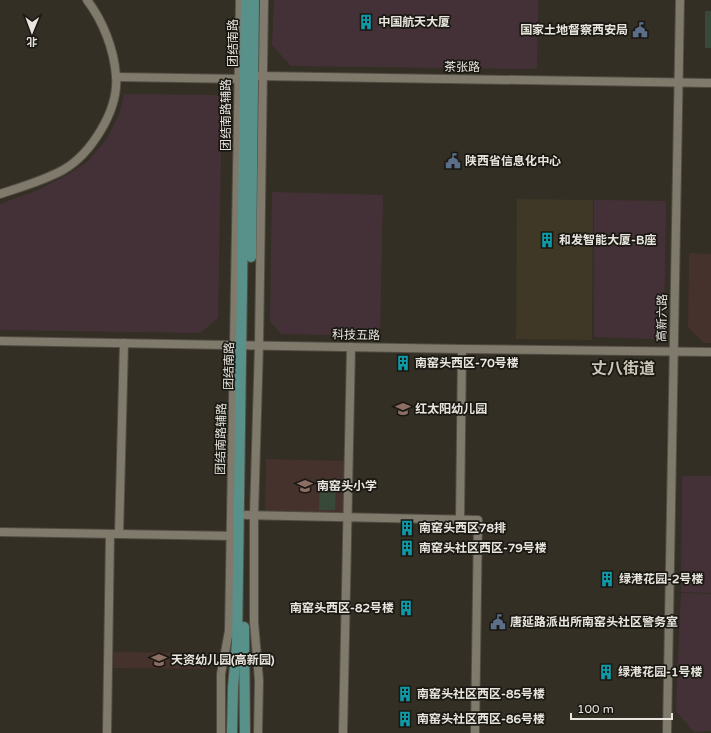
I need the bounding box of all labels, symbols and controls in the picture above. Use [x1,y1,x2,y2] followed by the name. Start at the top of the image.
[12,12,52,52] north arrow
[357,13,375,31] building icon: 中国航天大厦
[378,15,450,29] place label: 中国航天大厦
[226,19,240,67] street label: 团结南路
[631,21,649,39] public building icon: 国家土地督察西安局
[520,23,628,37] place label: 国家土地督察西安局
[26,35,37,48] text: 北
[444,60,480,74] street label: 茶张路
[219,79,233,151] street label: 团结南路辅路
[444,152,462,170] public building icon: 陕西省信息化中心
[465,154,561,168] place label: 陕西省信息化中心
[538,231,556,249] building icon: 和发智能大厦-B座
[559,233,656,247] place label: 和发智能大厦-B座
[655,294,669,342] street label: 高新六路
[332,328,380,342] street label: 科技五路
[222,342,236,390] street label: 团结南路
[394,354,412,372] building icon: 南窑头西区-70号楼
[415,356,519,370] place label: 南窑头西区-70号楼
[591,359,655,379] district label: 丈八街道
[394,400,412,418] school or university icon: 红太阳幼儿园
[415,402,487,416] place label: 红太阳幼儿园
[213,403,229,475] street label: 团结南路辅路
[296,477,314,495] school or university icon: 南窑头小学
[317,479,377,493] place label: 南窑头小学
[398,519,416,537] building icon: 南窑头西区78排
[419,521,506,535] place label: 南窑头西区78排
[398,539,416,557] building icon: 南窑头社区西区-79号楼
[419,541,547,555] place label: 南窑头社区西区-79号楼
[598,570,616,588] building icon: 绿港花园-2号楼
[619,572,703,586] place label: 绿港花园-2号楼
[397,599,415,617] building icon: 南窑头西区-82号楼
[290,601,394,615] place label: 南窑头西区-82号楼
[489,613,507,631] public building icon: 唐延路派出所南窑头社区警务室
[510,615,678,629] place label: 唐延路派出所南窑头社区警务室
[150,651,168,669] school or university icon: 天资幼儿园(高新园)
[171,653,275,667] place label: 天资幼儿园(高新园)
[597,663,615,681] building icon: 绿港花园-1号楼
[618,665,702,679] place label: 绿港花园-1号楼
[396,685,414,703] building icon: 南窑头社区西区-85号楼
[417,687,545,701] place label: 南窑头社区西区-85号楼
[571,695,672,721] scale bar
[577,702,614,716] text: 100 m
[396,710,414,728] building icon: 南窑头社区西区-86号楼
[417,712,545,726] place label: 南窑头社区西区-86号楼

